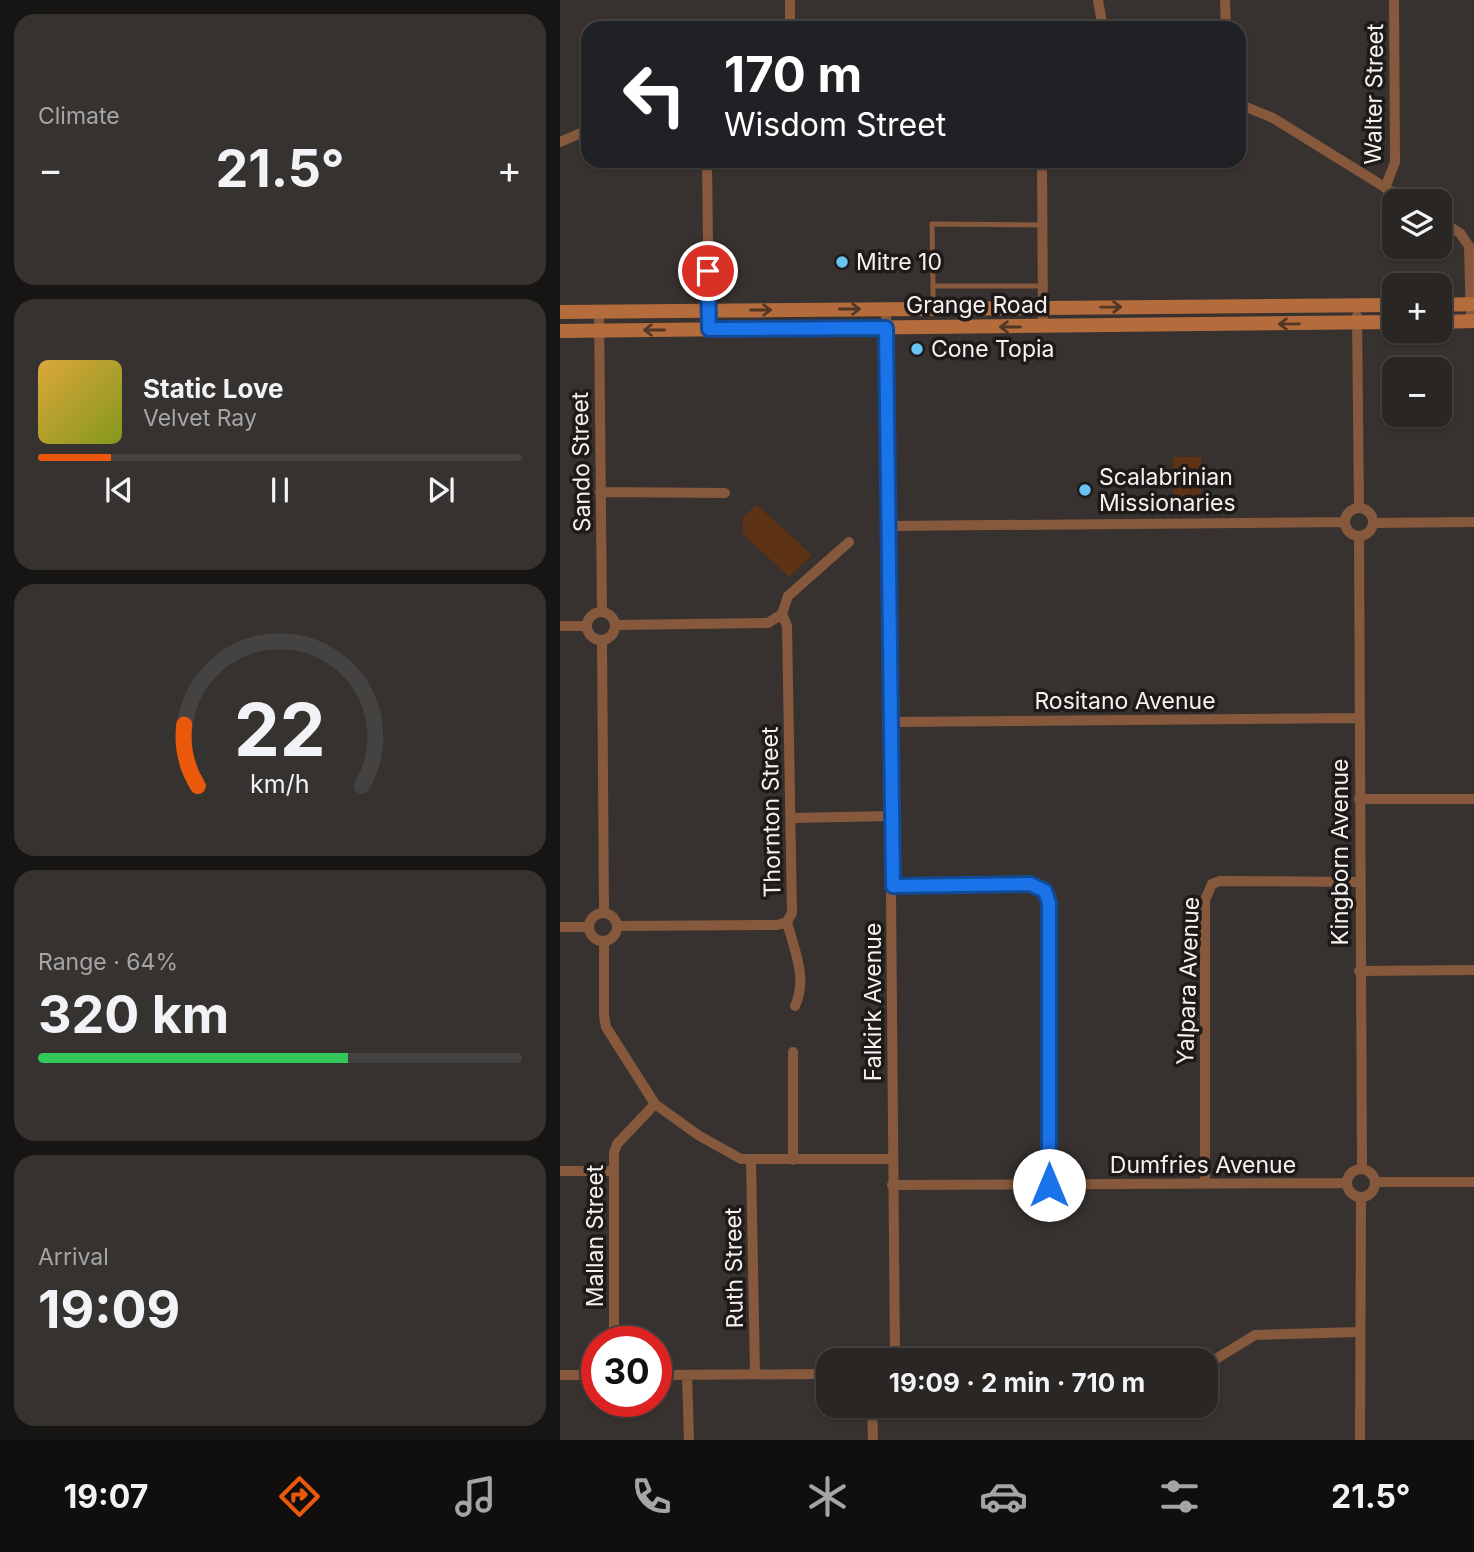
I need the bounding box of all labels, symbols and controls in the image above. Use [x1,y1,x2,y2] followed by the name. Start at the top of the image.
[1359,23,1389,165] street label: Walter Street
[724,45,862,104] text: 170 m
[609,49,700,140] icon: left
[38,102,120,130] text: Climate
[724,105,946,144] text: Wisdom Street
[215,137,345,200] text: 21.5°
[38,146,63,192] text: −
[497,146,522,192] text: +
[1382,189,1452,427] map controls
[1382,189,1452,259] button: layers
[678,241,738,301] pin
[856,248,942,276] place label: Mitre 10
[689,252,727,290] icon: arrive
[834,254,850,270] marker: Mitre 10
[1382,273,1452,343] button: +
[906,291,1048,319] street label: Grange Road
[1099,300,1122,314] one-way arrow
[838,302,861,316] one-way arrow
[749,303,772,317] one-way arrow
[1277,317,1300,331] one-way arrow
[999,320,1022,334] one-way arrow
[642,323,665,337] one-way arrow
[931,335,1054,363] place label: Cone Topia
[909,341,925,357] marker: Cone Topia
[1382,357,1452,427] button: −
[143,373,284,404] text: Static Love
[566,391,596,532] street label: Sando Street
[143,404,257,432] text: Velvet Ray
[1099,463,1236,517] place label: Scalabrinian Missionaries
[100,471,138,509] icon: previous
[261,471,299,509] icon: pause
[422,471,460,509] icon: next
[1077,482,1093,498] marker: Scalabrinian Missionaries
[234,685,326,774] text: 22
[1034,687,1216,715] street label: Rositano Avenue
[756,726,786,898] street label: Thornton Street
[1326,759,1354,945] street label: Kingborn Avenue
[250,769,310,799] text: km/h
[1171,896,1205,1066] street label: Yalpara Avenue
[859,923,887,1081] street label: Falkirk Avenue
[38,948,178,976] text: Range · 64%
[38,983,229,1046] text: 320 km
[1012,1148,1086,1222] position arrow
[1110,1151,1296,1179] street label: Dumfries Avenue
[581,1164,609,1307] street label: Mallan Street
[719,1207,749,1329] street label: Ruth Street
[38,1243,109,1271] text: Arrival
[38,1278,180,1341] text: 19:09
[581,1326,672,1417] speed limit sign: 30
[889,1367,1145,1398] text: 19:09 · 2 min · 710 m
[275,1472,324,1521] icon: directions
[451,1472,500,1521] icon: music
[627,1472,676,1521] icon: phone
[803,1472,852,1521] icon: climate
[979,1472,1028,1521] icon: car
[1155,1472,1204,1521] icon: filters
[63,1477,148,1516] text: 19:07
[1331,1477,1411,1516] text: 21.5°

